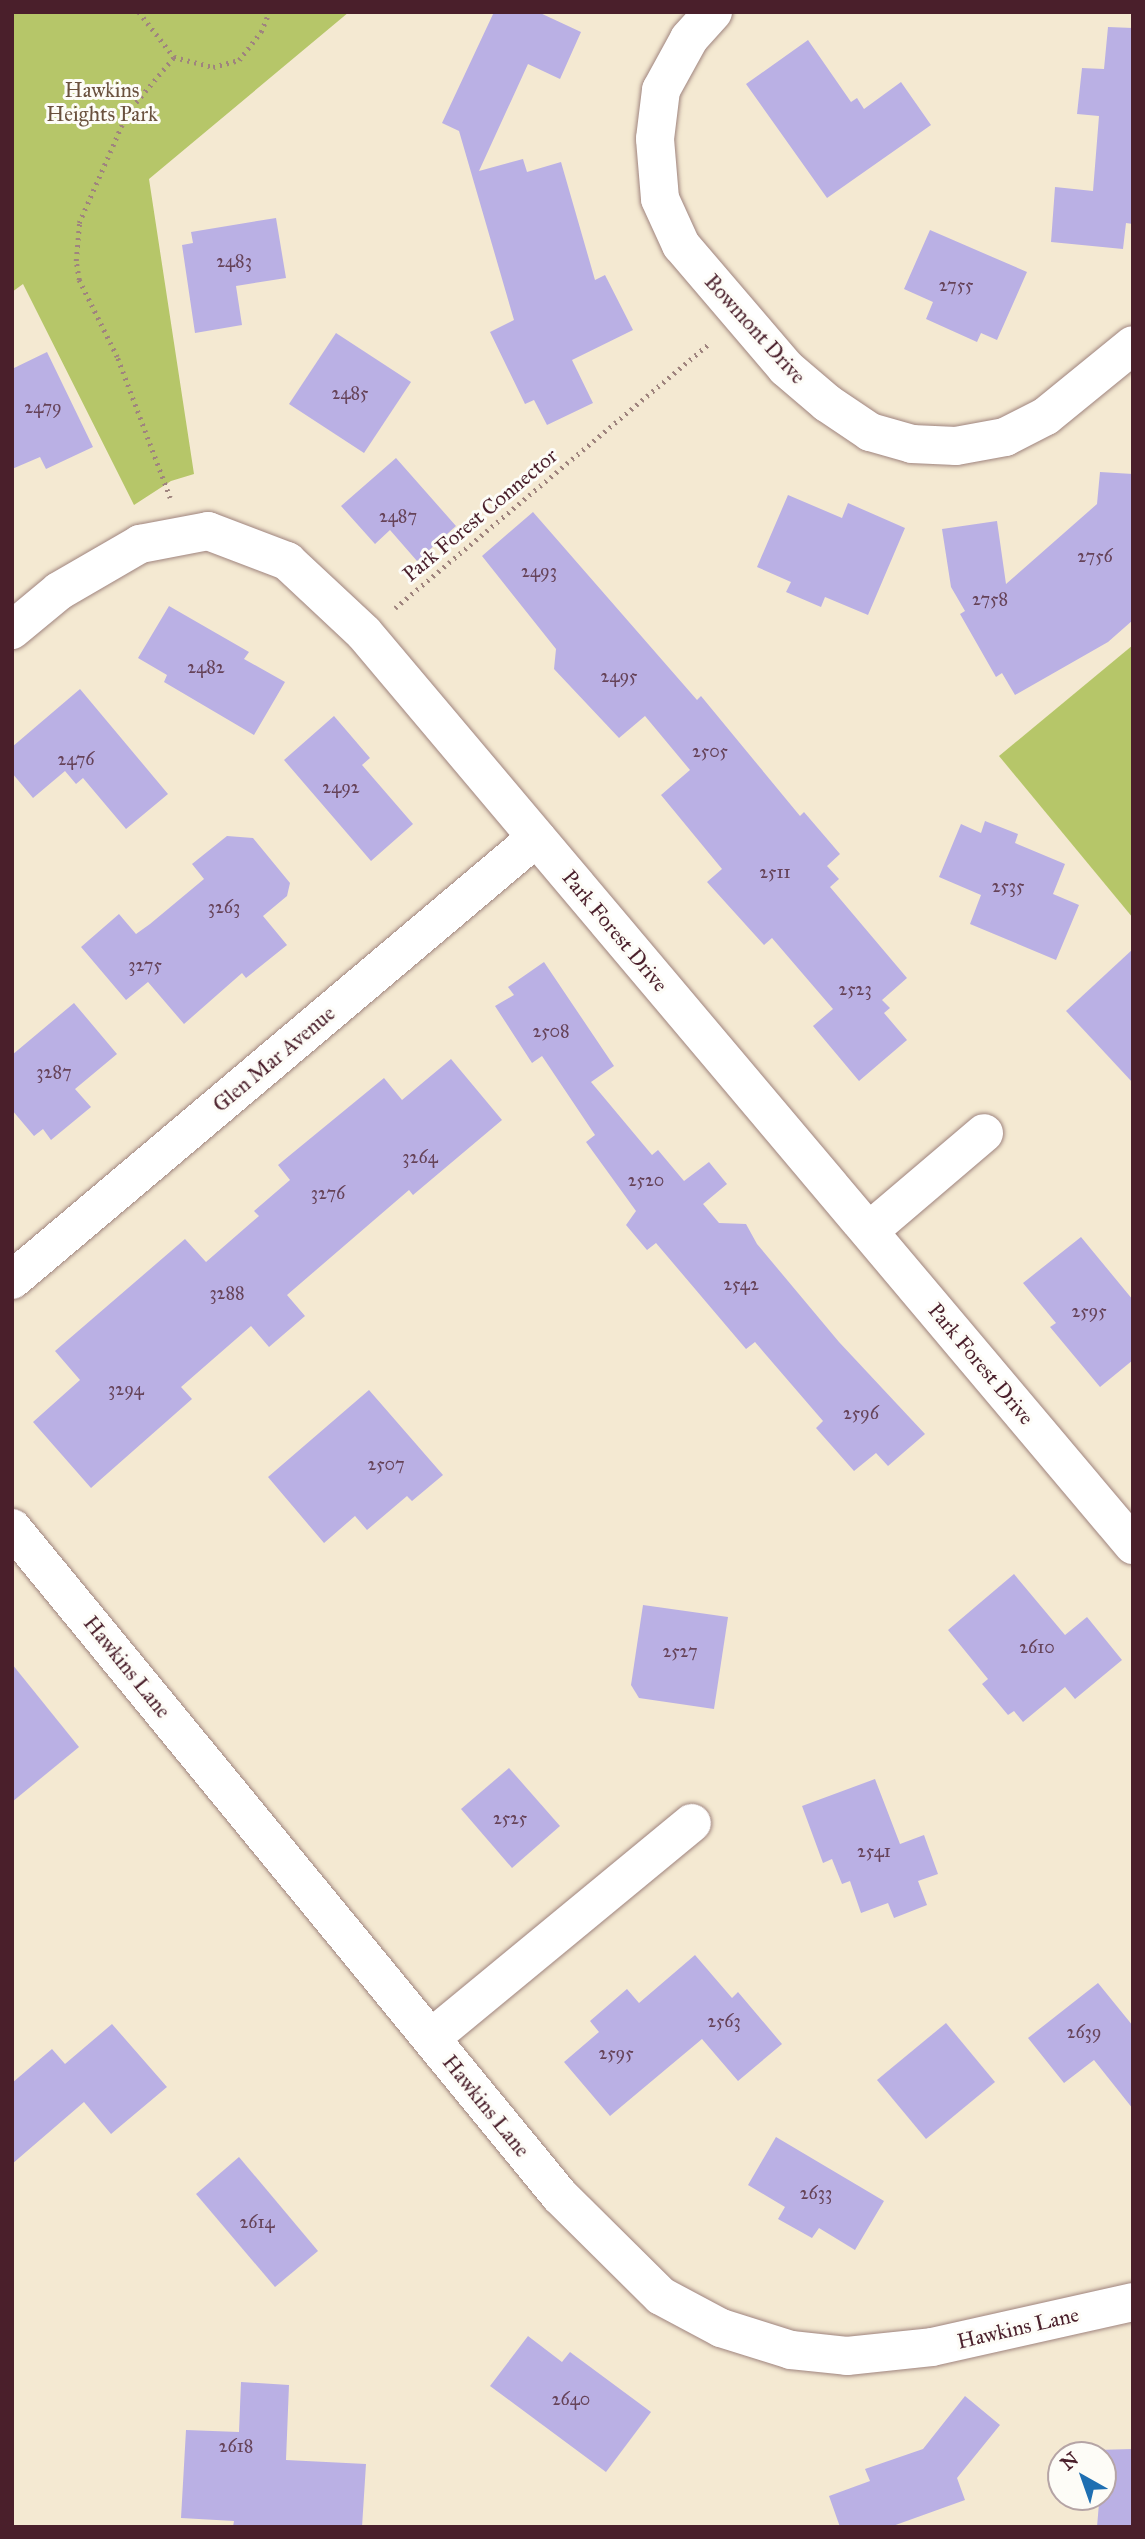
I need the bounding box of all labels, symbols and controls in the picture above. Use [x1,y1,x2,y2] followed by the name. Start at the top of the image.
[46,77,158,127] park label: Hawkins Heights Park
[216,250,252,272] house number: 2483
[699,269,811,389] street label: Bowmont Drive
[939,274,973,296] house number: 2755
[332,382,368,404] house number: 2485
[24,396,62,418] house number: 2479
[398,443,562,587] street label: Park Forest Connector
[379,505,417,527] house number: 2487
[1077,545,1113,567] house number: 2756
[521,560,557,582] house number: 2493
[972,588,1008,610] house number: 2758
[187,656,225,678] house number: 2482
[601,665,637,687] house number: 2495
[692,740,728,762] house number: 2505
[58,748,94,770] house number: 2476
[322,776,360,798] house number: 2492
[759,861,791,883] house number: 2511
[557,865,673,997] street label: Park Forest Drive
[992,875,1024,897] house number: 2535
[208,896,240,918] house number: 3263
[128,954,162,976] house number: 3275
[838,978,872,1000] house number: 2523
[208,1001,340,1117] street label: Glen Mar Avenue
[532,1020,570,1042] house number: 2508
[36,1061,72,1083] house number: 3287
[402,1146,438,1168] house number: 3264
[628,1169,664,1191] house number: 2520
[311,1182,345,1204] house number: 3276
[723,1273,759,1295] house number: 2542
[209,1282,245,1304] house number: 3288
[923,1298,1039,1430] street label: Park Forest Drive
[1071,1300,1107,1322] house number: 2595
[108,1378,144,1400] house number: 3294
[843,1402,879,1424] house number: 2596
[367,1453,405,1475] house number: 2507
[78,1611,176,1723] street label: Hawkins Lane
[1019,1636,1055,1658] house number: 2610
[662,1640,698,1662] house number: 2527
[493,1807,527,1829] house number: 2525
[857,1840,891,1862] house number: 2541
[707,2010,741,2032] house number: 2563
[1067,2021,1101,2043] house number: 2639
[598,2042,634,2064] house number: 2595
[437,2050,535,2162] street label: Hawkins Lane
[800,2182,832,2204] house number: 2633
[239,2211,275,2233] house number: 2614
[955,2302,1081,2354] street label: Hawkins Lane
[552,2388,590,2410] house number: 2640
[219,2435,253,2457] house number: 2618
[1047,2441,1117,2511] north arrow
[1056,2447,1083,2475] text: N

